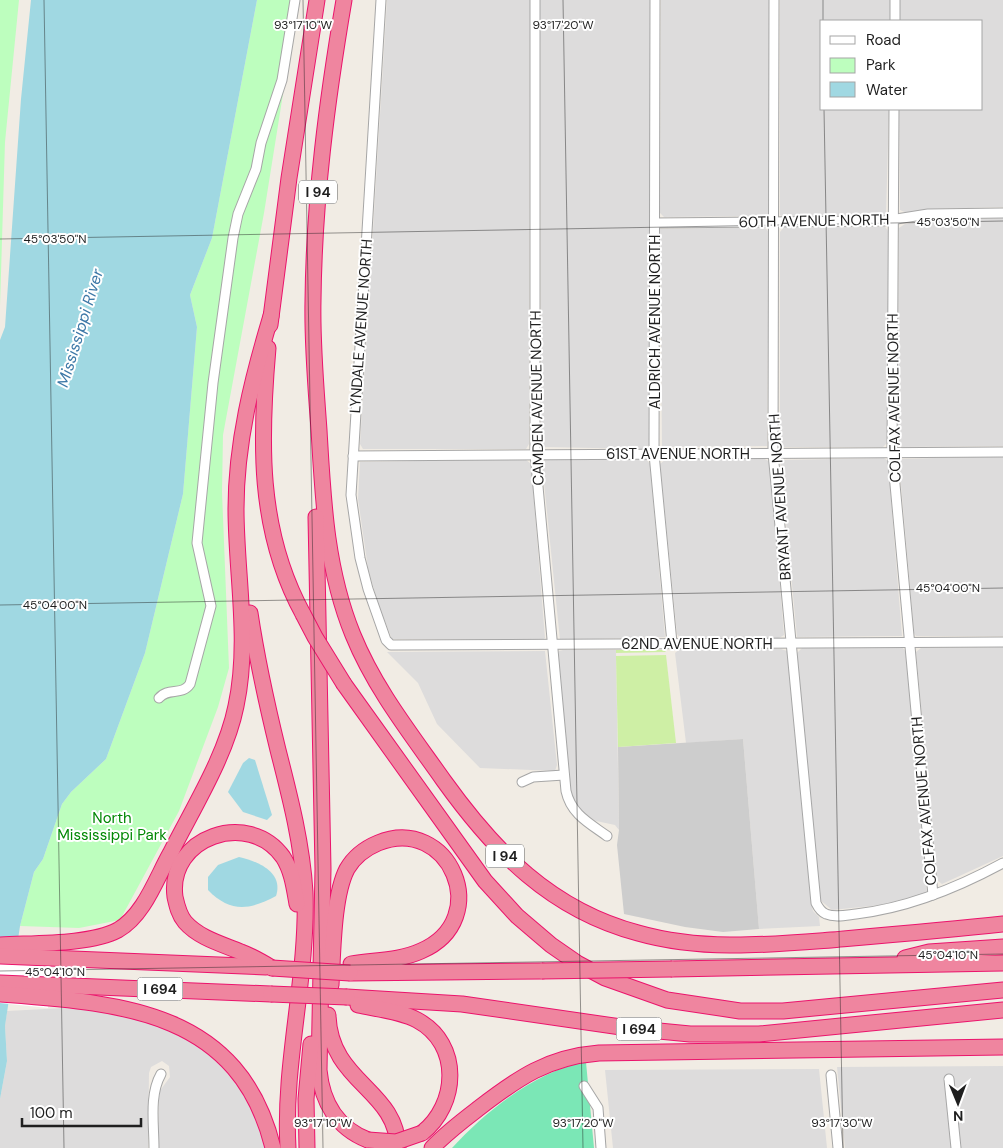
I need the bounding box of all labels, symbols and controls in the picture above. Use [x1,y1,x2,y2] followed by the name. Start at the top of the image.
[274,17,332,33] text: 93°17'10"W
[532,17,594,33] text: 93°17'20"W
[820,20,983,110] legend
[866,30,901,50] text: Road
[866,55,896,75] text: Park
[866,80,908,100] text: Water
[299,180,337,203] road number: I 94
[738,210,890,232] street label: 60TH AVENUE NORTH
[917,214,979,230] text: 45°03'50"N
[24,231,86,247] text: 45°03'50"N
[645,235,665,409] street label: ALDRICH AVENUE NORTH
[345,238,377,414] street label: LYNDALE AVENUE NORTH
[52,265,108,390] water label: Mississippi River
[525,310,549,486] street label: CAMDEN AVENUE NORTH
[883,313,905,483] street label: COLFAX AVENUE NORTH
[764,413,796,581] street label: BRYANT AVENUE NORTH
[606,444,750,464] street label: 61ST AVENUE NORTH
[916,580,980,596] text: 45°04'00"N
[23,597,87,613] text: 45°04'00"N
[621,634,773,654] street label: 62ND AVENUE NORTH
[907,716,941,886] street label: COLFAX AVENUE NORTH
[57,808,167,845] park label: North Mississippi Park
[486,844,524,868] road number: I 94
[918,947,978,963] text: 45°04'10"N
[25,964,85,980] text: 45°04'10"N
[138,978,182,1001] road number: I 694
[616,1018,662,1040] road number: I 694
[933,1078,983,1128] north arrow
[22,1096,141,1128] scale bar
[30,1103,73,1123] text: 100 m
[953,1107,963,1125] text: N
[294,1115,352,1131] text: 93°17'10"W
[552,1115,614,1131] text: 93°17'20"W
[811,1115,873,1131] text: 93°17'30"W

